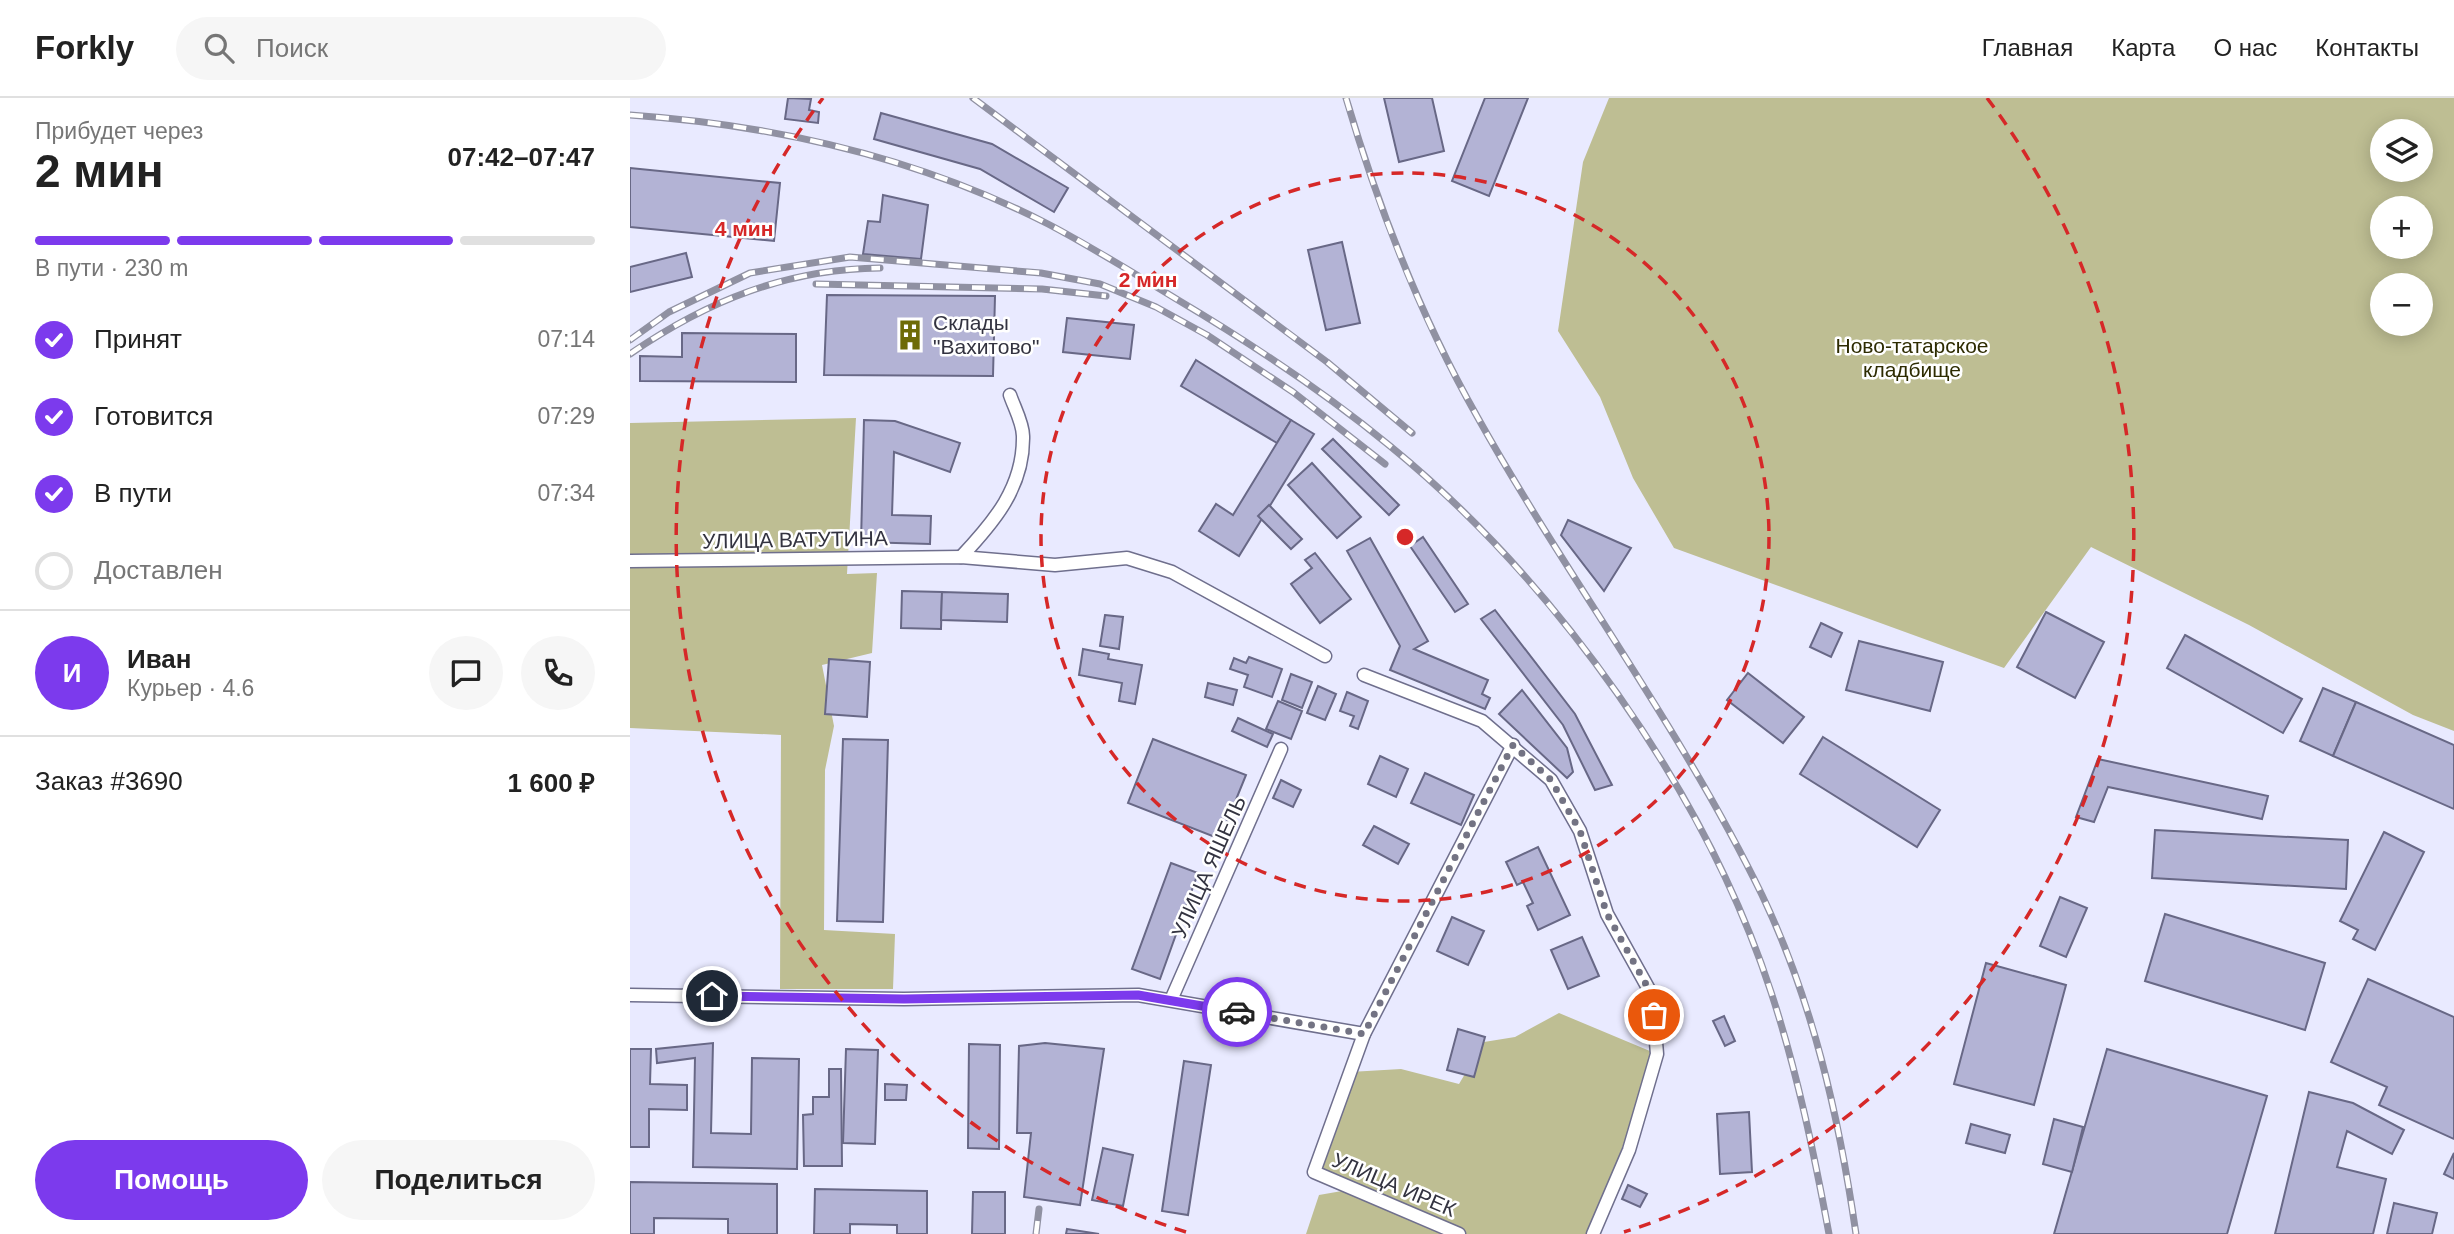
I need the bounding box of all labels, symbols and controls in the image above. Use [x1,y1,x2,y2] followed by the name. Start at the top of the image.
[176,17,666,80] search box
[35,29,134,66] text: Forkly
[200,29,238,67] icon: search
[256,33,328,63] text: Поиск
[1982,34,2073,61] text: Главная
[2111,34,2175,61] text: Карта
[2213,34,2277,61] text: О нас
[2315,34,2419,61] text: Контакты
[35,118,203,144] text: Прибудет через
[2370,119,2433,336] map controls
[2370,119,2433,182] button: layers
[448,142,595,172] text: 07:42–07:47
[35,145,163,197] text: 2 мин
[2370,196,2433,259] button: +
[715,217,773,240] text: 4 мин
[35,255,188,281] text: В пути · 230 m
[1119,268,1177,291] text: 2 мин
[2370,273,2433,336] button: −
[933,311,1040,358] place label: Склады "Вахитово"
[893,318,927,352] building icon: Склады "Вахитово"
[35,321,73,359] icon: check
[94,324,182,354] text: Принят
[537,326,595,352] text: 07:14
[1835,334,1989,381] park label: Ново-татарское кладбище
[35,398,73,436] icon: check
[94,401,213,431] text: Готовится
[537,403,595,429] text: 07:29
[35,475,73,513] icon: check
[94,478,172,508] text: В пути
[537,480,595,506] text: 07:34
[1393,525,1417,549] centre of rings
[702,526,888,553] street label: УЛИЦА ВАТУТИНА
[94,555,223,585] text: Доставлен
[429,636,503,710] button: chat
[521,636,595,710] button: phone
[127,644,192,674] text: Иван
[63,658,81,688] text: И
[127,675,254,701] text: Курьер · 4.6
[35,766,183,796] text: Заказ #3690
[508,768,595,798] text: 1 600 ₽
[1167,792,1250,941] street label: УЛИЦА ЯШЕЛЬ
[682,966,742,1026] pin
[693,977,731,1015] icon: home
[1202,977,1272,1047] courier
[1624,985,1684,1045] pin
[1218,993,1256,1031] icon: car
[1635,996,1673,1034] icon: bag
[35,1140,308,1220] button: Помощь
[322,1140,595,1220] button: Поделиться
[1329,1148,1460,1221] street label: УЛИЦА ИРЕК

